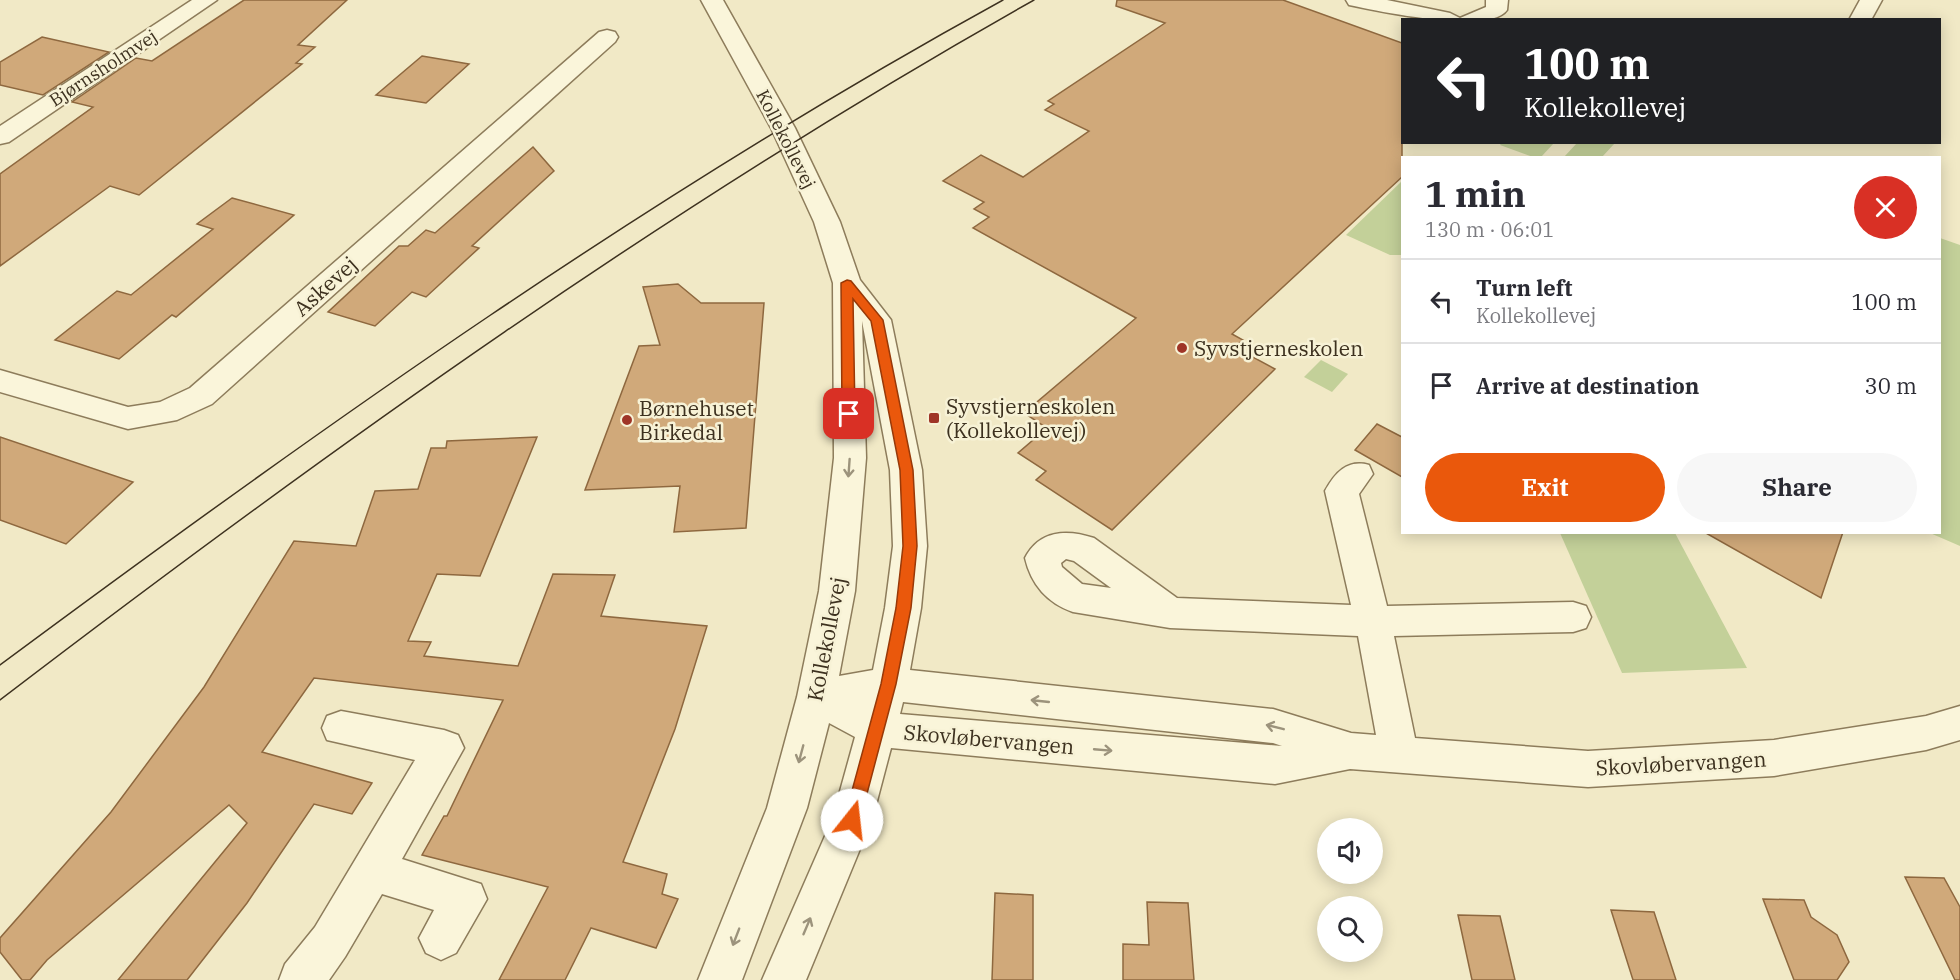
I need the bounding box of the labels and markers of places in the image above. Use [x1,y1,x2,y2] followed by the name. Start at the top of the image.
[1194,334,1363,362] place label: Syvstjerneskolen
[1175,341,1189,355] marker: Syvstjerneskolen
[823,388,874,439] pin
[946,392,1115,444] place label: Syvstjerneskolen (Kollekollevej)
[639,394,754,446] place label: Børnehuset Birkedal
[927,411,941,425] marker: Syvstjerneskolen (Kollekollevej)
[620,413,634,427] marker: Børnehuset Birkedal

